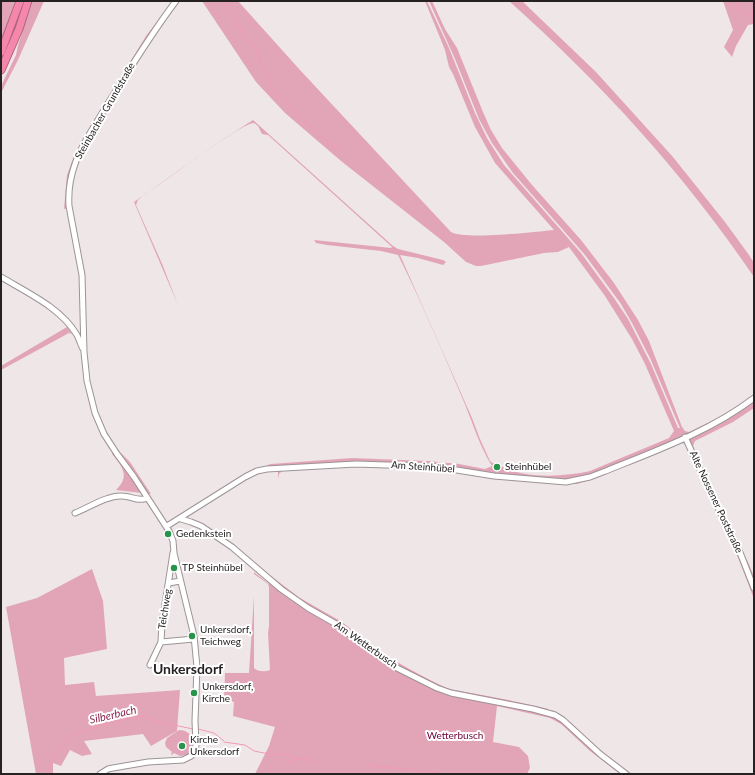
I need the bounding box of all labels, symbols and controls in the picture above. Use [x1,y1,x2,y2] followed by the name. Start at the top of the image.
[72,61,138,161] street label: Steinbacher Grundstraße
[687,449,745,555] street label: Alte Nossener Poststraße
[391,459,455,475] street label: Am Steinhübel
[505,461,551,473] place label: Steinhübel
[492,462,502,472] marker: Steinhübel
[176,528,231,540] place label: Gedenkstein
[163,529,173,539] marker: Gedenkstein
[182,562,243,574] place label: TP Steinhübel
[169,563,179,573] marker: TP Steinhübel
[156,588,174,630] street label: Teichweg
[332,619,400,671] street label: Am Wetterbusch
[200,624,251,648] place label: Unkersdorf, Teichweg
[187,631,197,641] marker: Unkersdorf, Teichweg
[153,661,223,677] district label: Unkersdorf
[202,681,253,704] place label: Unkersdorf, Kirche
[189,688,199,698] marker: Unkersdorf, Kirche
[88,703,138,727] water label: Silberbach
[427,730,483,742] park label: Wetterbusch
[190,734,239,758] place label: Kirche Unkersdorf
[177,741,187,751] marker: Kirche Unkersdorf

